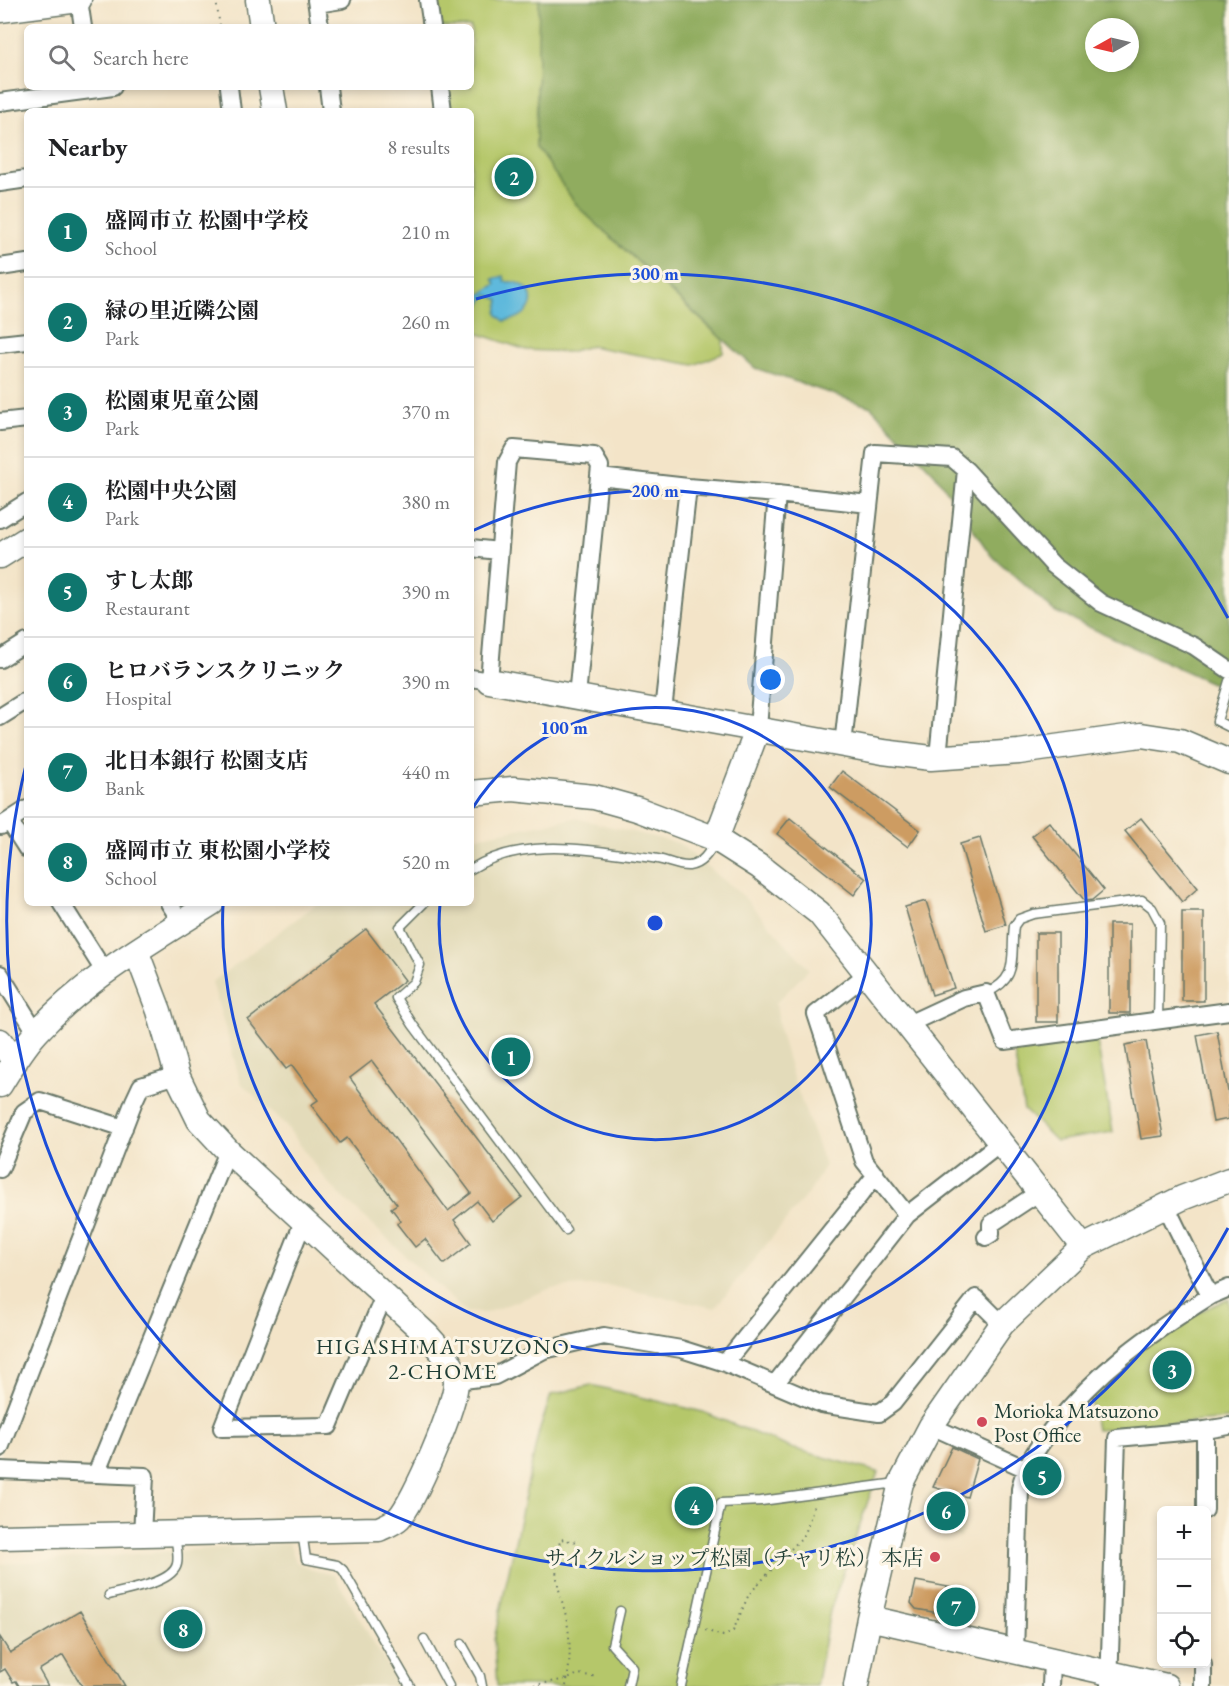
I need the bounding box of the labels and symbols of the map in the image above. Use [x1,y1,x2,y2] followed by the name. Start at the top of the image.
[1085,18,1139,72] north arrow
[494,154,534,200] pin: 2
[631,262,679,285] text: 300 m
[631,479,679,502] text: 200 m
[756,665,785,694] your location
[540,716,588,739] text: 100 m
[645,913,665,933] centre of rings
[492,1034,530,1080] pin: 1
[316,1332,570,1386] district label: HIGASHIMATSUZONO 2-CHOME
[1152,1348,1192,1392] pin: 3
[994,1397,1159,1448] place label: Morioka Matsuzono Post Office
[975,1415,989,1429] marker: Morioka Matsuzono Post Office
[1022,1454,1062,1498] pin: 5
[674,1484,714,1528] pin: 4
[926,1488,966,1534] pin: 6
[545,1544,923,1571] place label: サイクルショップ松園（チャリ松） 本店
[928,1550,942,1564] marker: サイクルショップ松園（チャリ松） 本店
[936,1584,976,1630] pin: 7
[164,1606,202,1652] pin: 8

